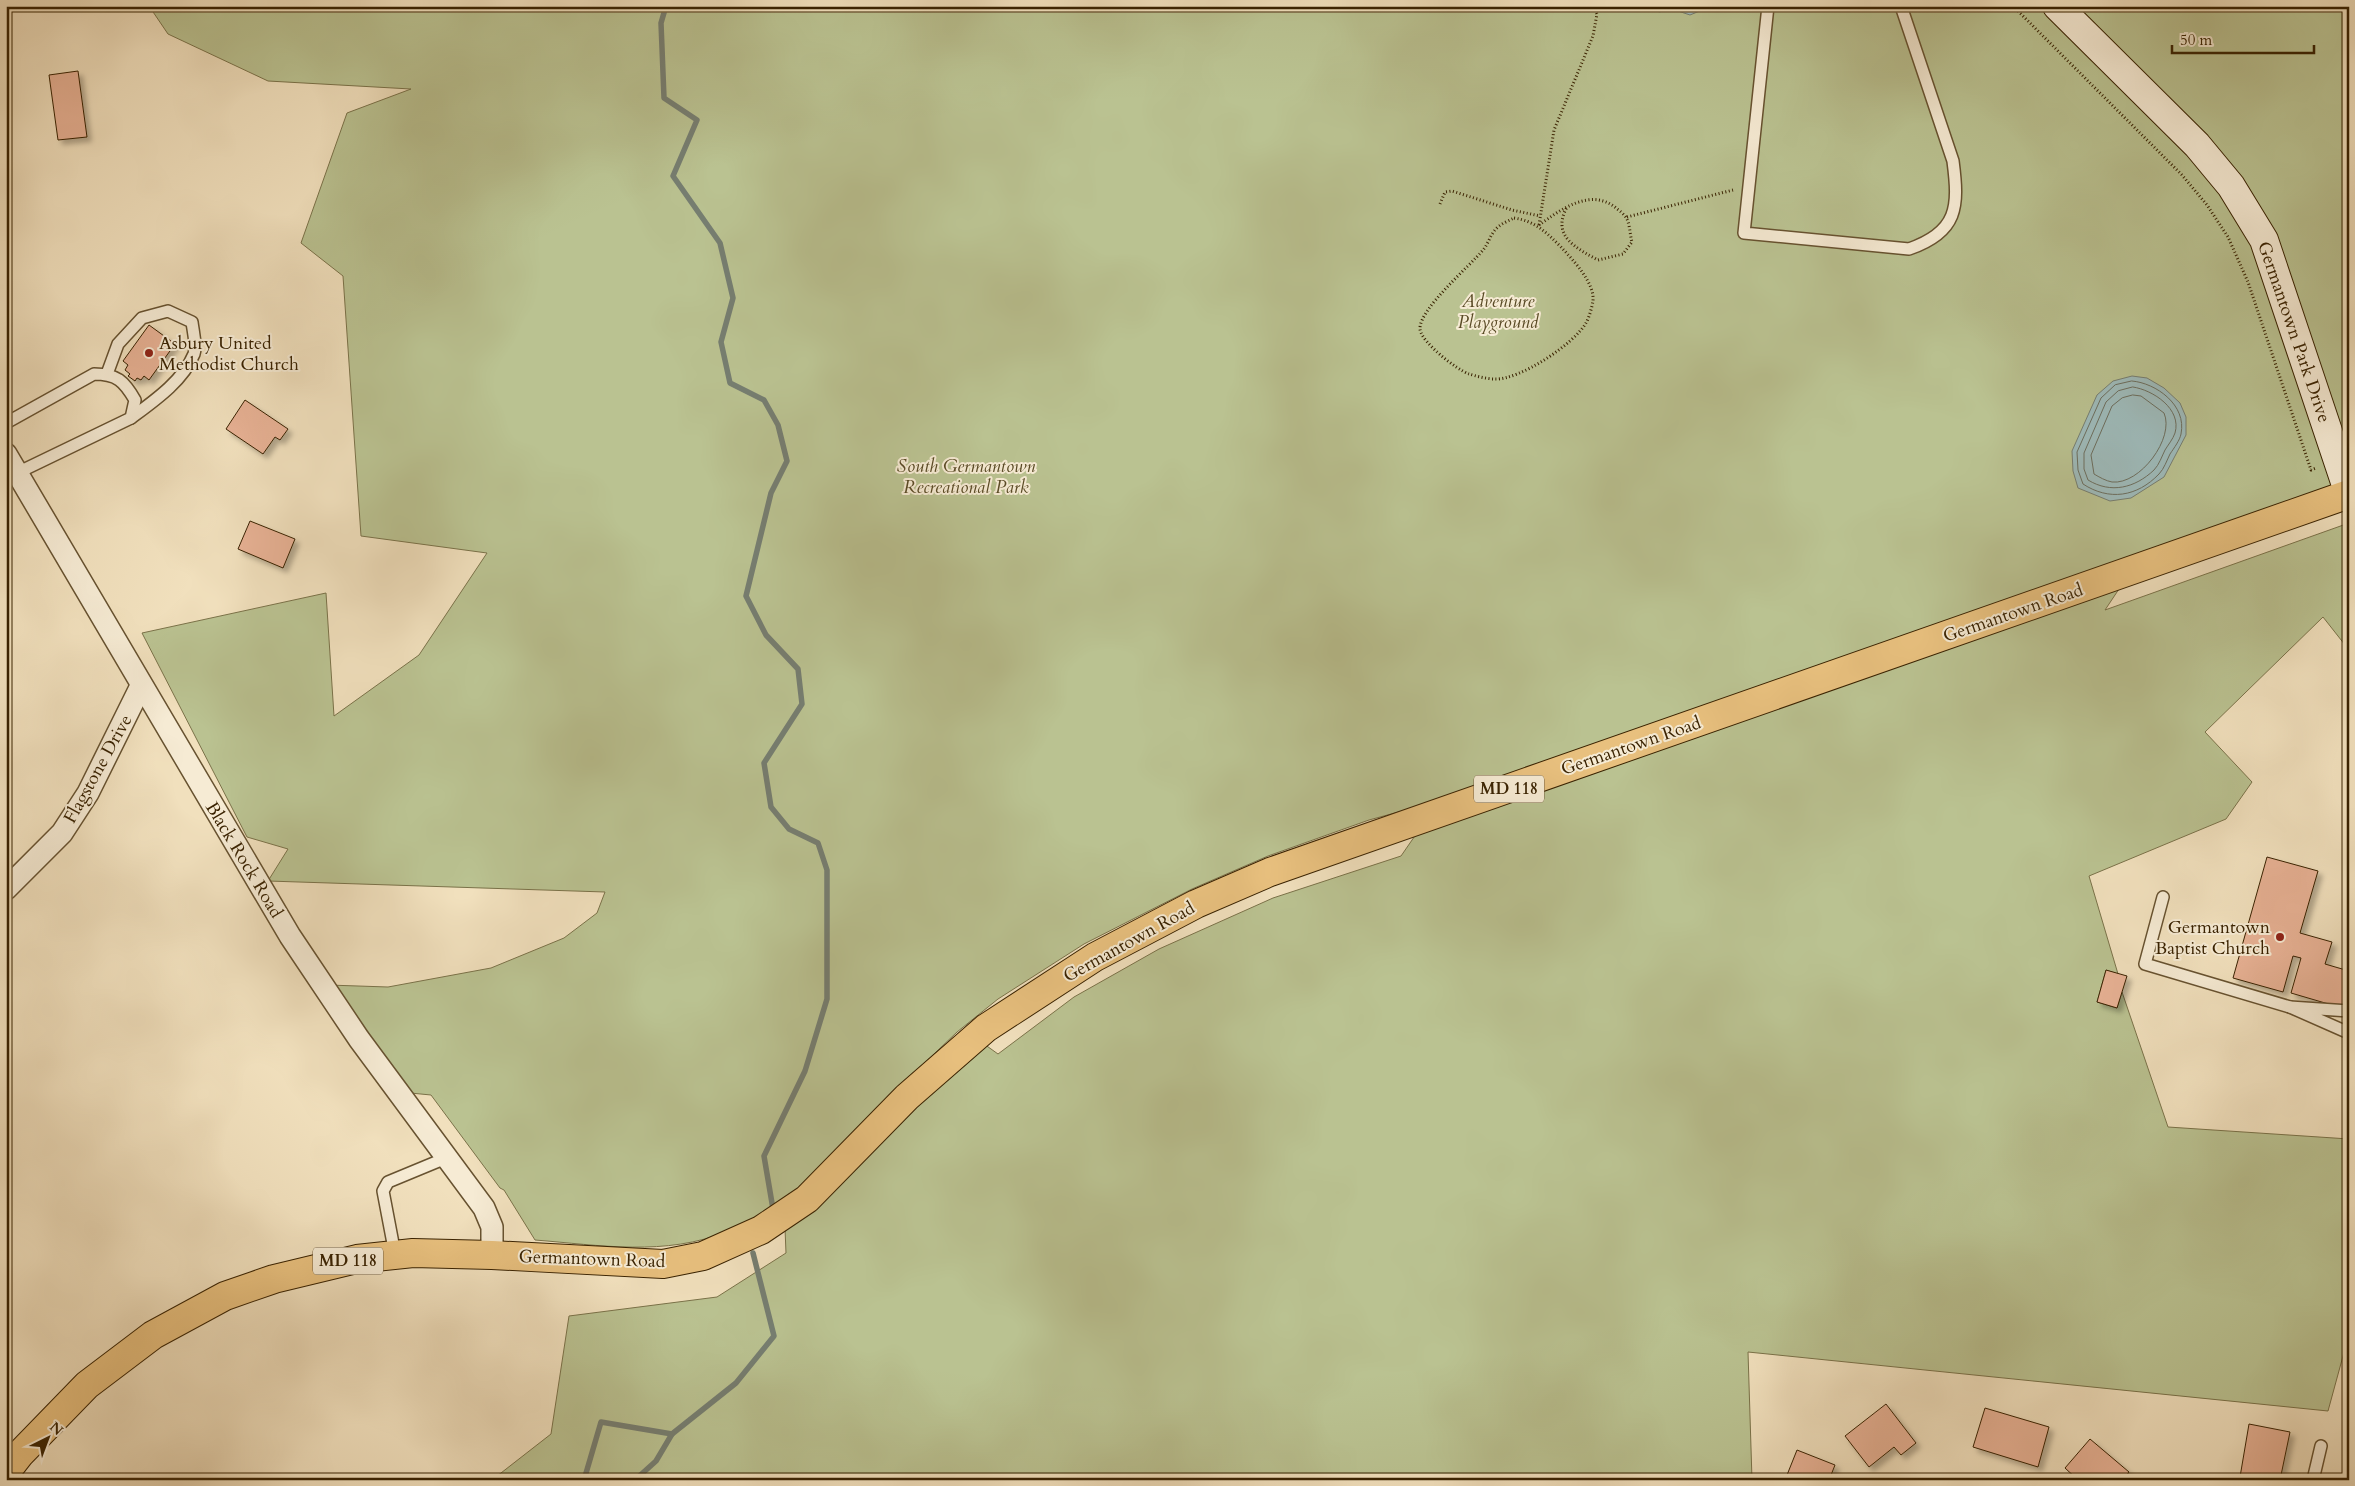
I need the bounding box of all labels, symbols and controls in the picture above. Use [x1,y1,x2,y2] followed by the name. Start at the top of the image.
[2172,22,2315,54] scale bar
[2180,30,2212,50] text: 50 m
[2251,238,2337,426] street label: Germantown Park Drive
[1458,289,1540,335] park label: Adventure Playground
[159,331,299,377] place label: Asbury United Methodist Church
[143,347,155,359] marker: Asbury United Methodist Church
[897,454,1036,500] park label: South Germantown Recreational Park
[1940,577,2087,649] street label: Germantown Road
[58,710,138,828] street label: Flagstone Drive
[1558,710,1705,782] street label: Germantown Road
[1474,776,1544,802] road number: MD 118
[199,797,289,923] street label: Black Rock Road
[1059,895,1200,988] street label: Germantown Road
[2155,915,2271,961] place label: Germantown Baptist Church
[2274,931,2286,943] marker: Germantown Baptist Church
[518,1244,666,1274] street label: Germantown Road
[313,1248,383,1274] road number: MD 118
[22,1414,72,1464] north arrow
[45,1418,67,1440] text: N

